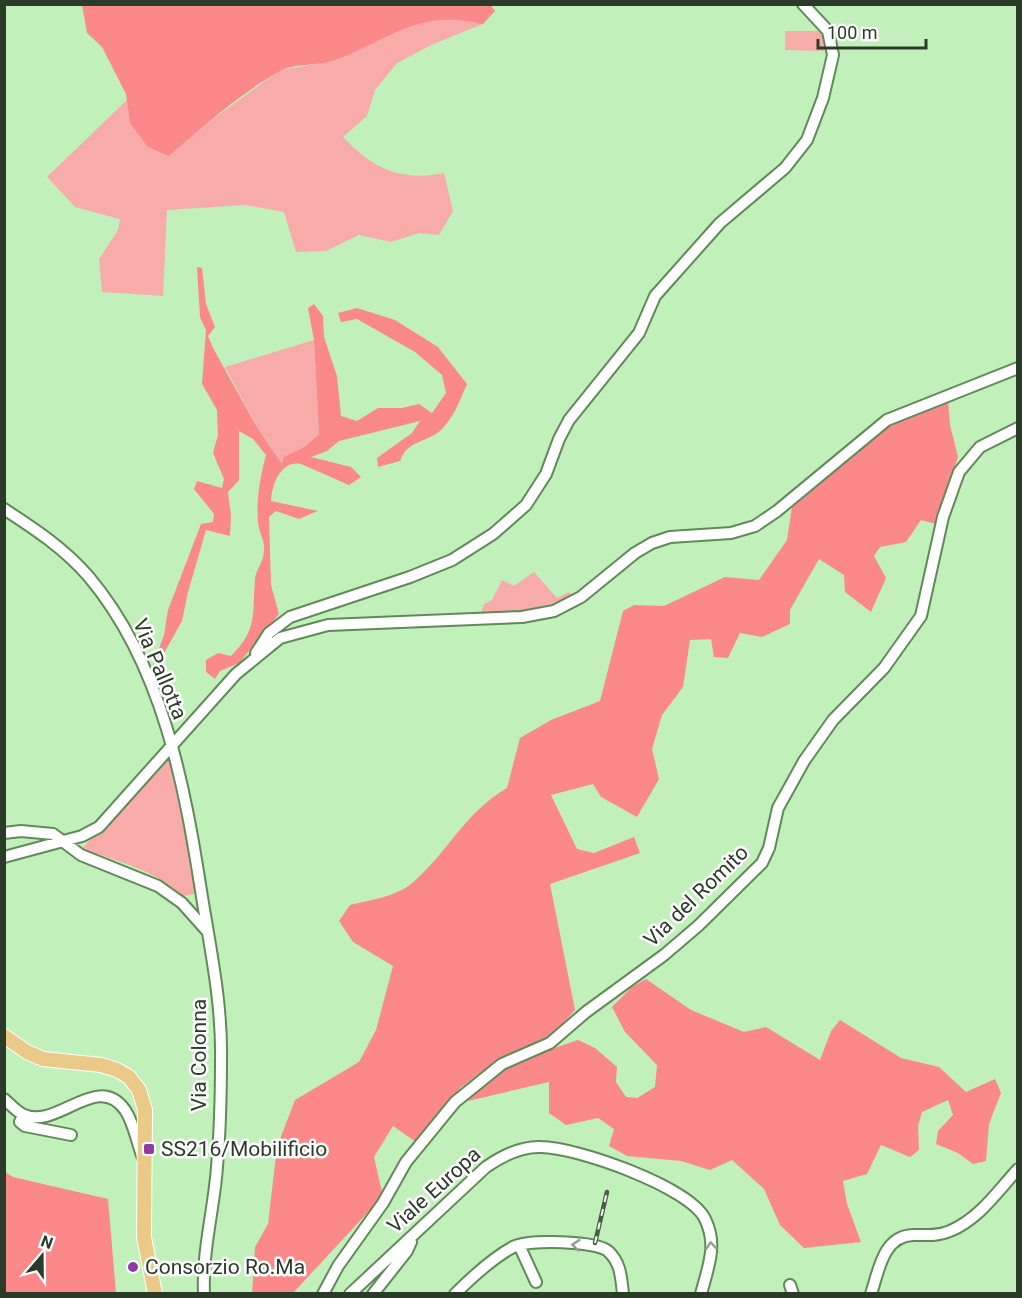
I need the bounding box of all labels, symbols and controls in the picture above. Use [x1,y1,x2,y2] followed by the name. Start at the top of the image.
[818,12,926,50] scale bar
[827,22,878,43] text: 100 m
[128,615,192,723] street label: Via Pallotta
[639,840,753,952] street label: Via del Romito
[187,999,211,1111] street label: Via Colonna
[161,1137,327,1161] place label: SS216/Mobilificio
[142,1142,156,1156] marker: SS216/Mobilificio
[383,1142,485,1238] street label: Viale Europa
[12,1226,72,1286] north arrow
[38,1232,56,1253] text: N
[572,1239,581,1252] one-way arrow
[704,1241,717,1250] one-way arrow
[145,1255,305,1279] place label: Consorzio Ro.Ma
[126,1260,140,1274] marker: Consorzio Ro.Ma

